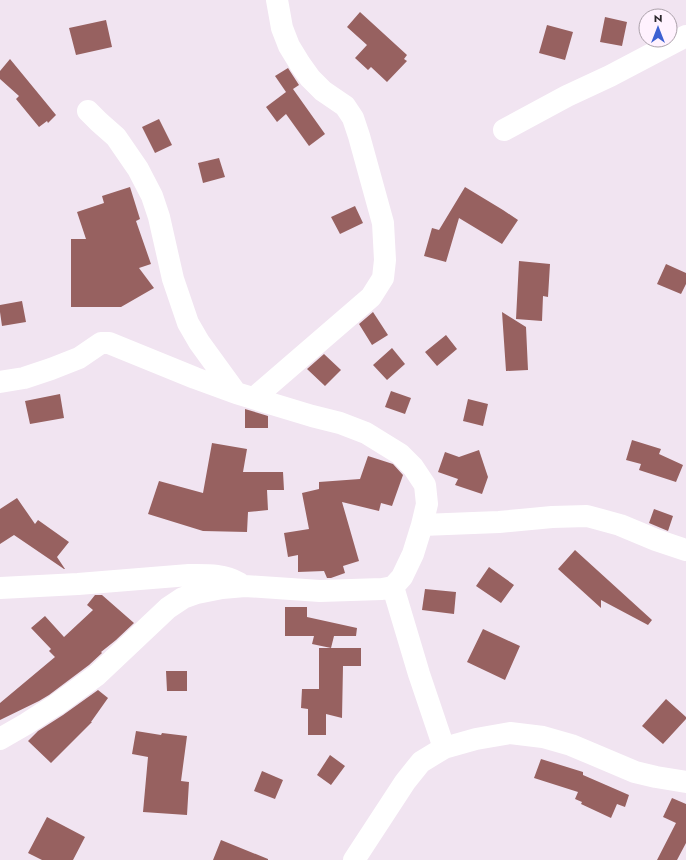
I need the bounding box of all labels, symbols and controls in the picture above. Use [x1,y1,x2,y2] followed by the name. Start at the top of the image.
[638,8,678,48] north arrow
[654,10,662,26] text: N

